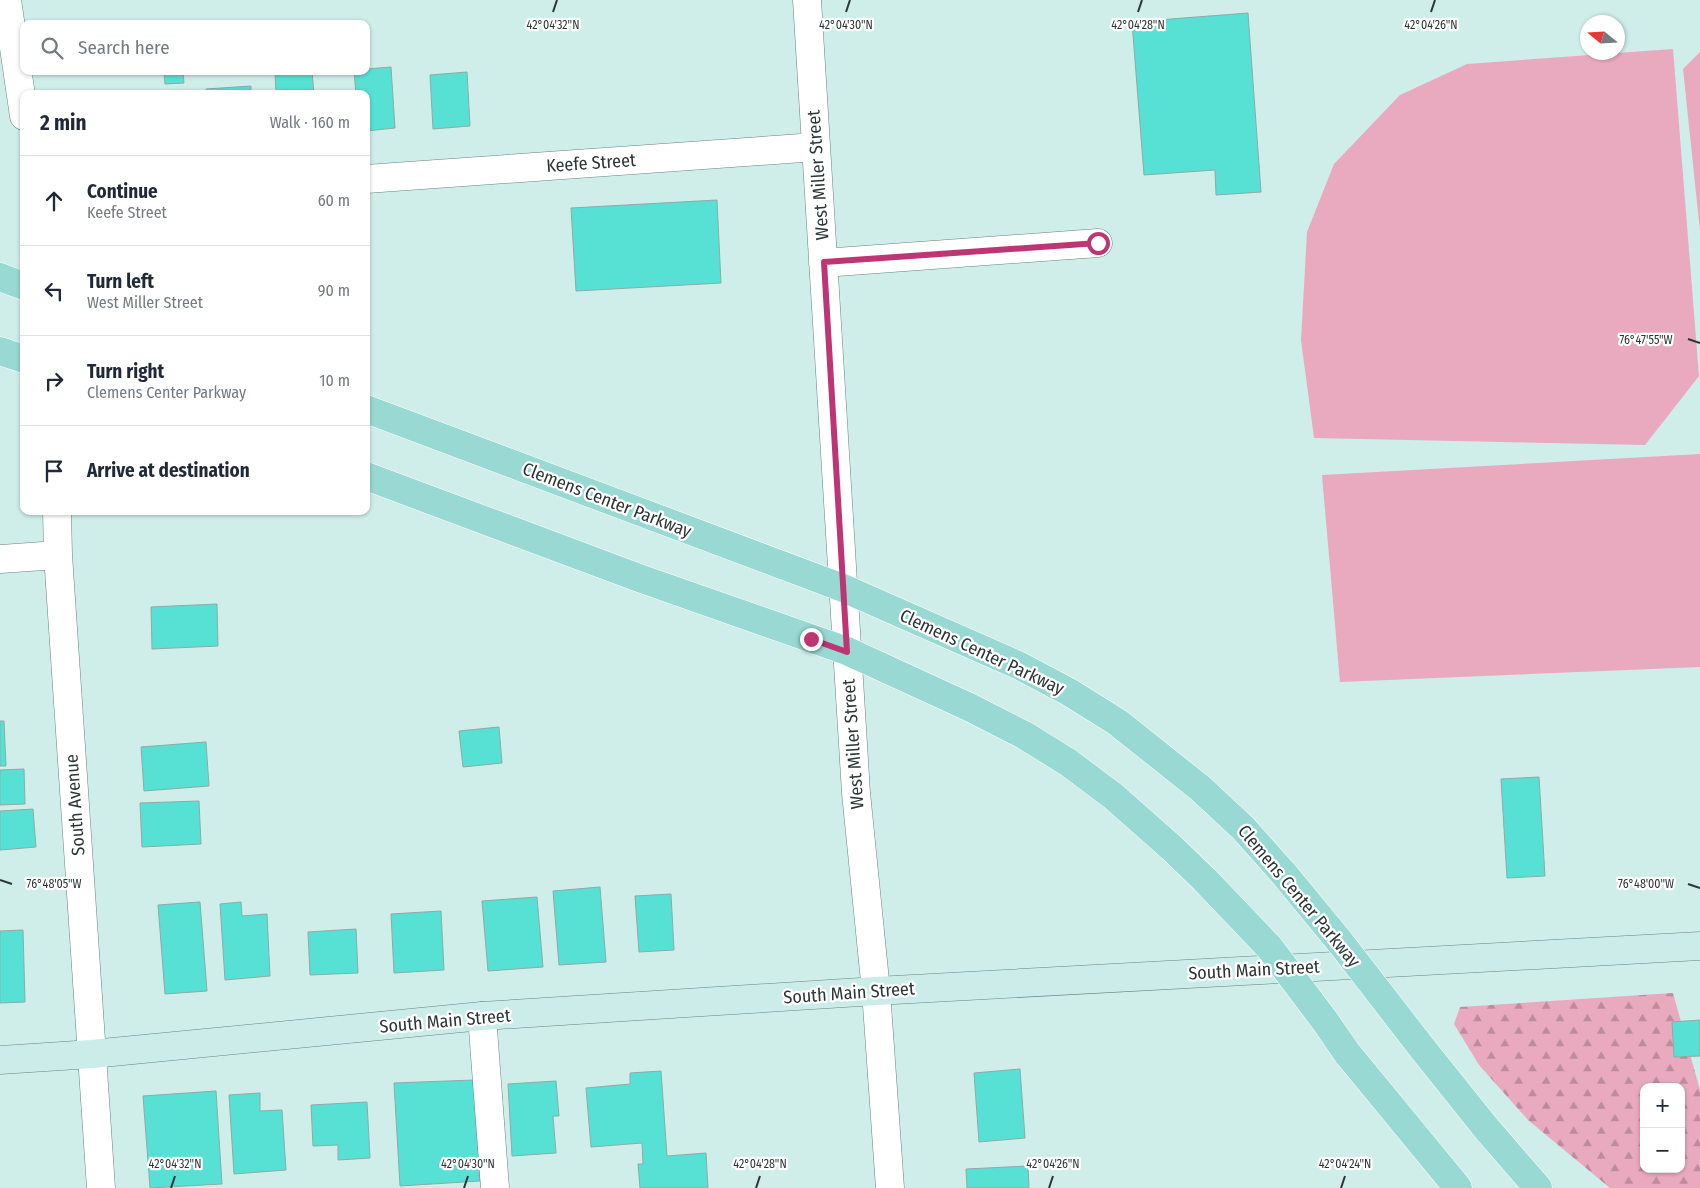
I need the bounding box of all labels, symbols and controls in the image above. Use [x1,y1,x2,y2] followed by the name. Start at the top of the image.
[1580,15,1625,60] north arrow
[527,18,579,32] text: 42°04'32"N
[819,18,873,32] text: 42°04'30"N
[1111,18,1165,32] text: 42°04'28"N
[1404,18,1458,32] text: 42°04'26"N
[20,20,370,75] search box
[38,34,66,62] icon: search
[78,36,170,59] text: Search here
[802,109,834,241] street label: West Miller Street
[40,110,87,136] text: 2 min
[270,113,350,132] text: Walk · 160 m
[545,149,637,177] street label: Keefe Street
[87,180,158,203] text: Continue
[40,187,68,215] icon: ahead
[318,191,350,210] text: 60 m
[87,203,167,222] text: Keefe Street
[1087,232,1110,255] route start
[87,270,154,293] text: Turn left
[40,277,68,305] icon: left
[318,281,350,300] text: 90 m
[87,293,203,312] text: West Miller Street
[1619,333,1673,347] text: 76°47'55"W
[87,360,164,383] text: Turn right
[40,367,68,395] icon: right
[319,371,350,390] text: 10 m
[87,383,246,402] text: Clemens Center Parkway
[40,457,68,485] icon: arrive
[520,458,694,542] street label: Clemens Center Parkway
[87,459,250,482] text: Arrive at destination
[896,604,1068,700] street label: Clemens Center Parkway
[800,628,823,651] route end
[837,678,869,810] street label: West Miller Street
[60,754,90,856] street label: South Avenue
[1233,820,1365,972] street label: Clemens Center Parkway
[27,877,81,891] text: 76°48'05"W
[1618,877,1674,891] text: 76°48'00"W
[1188,956,1320,984] street label: South Main Street
[783,977,915,1009] street label: South Main Street
[379,1004,512,1038] street label: South Main Street
[1640,1083,1685,1173] map controls
[1640,1083,1685,1128] button: +
[1640,1128,1685,1173] button: −
[149,1157,201,1171] text: 42°04'32"N
[441,1157,495,1171] text: 42°04'30"N
[733,1157,787,1171] text: 42°04'28"N
[1026,1157,1080,1171] text: 42°04'26"N
[1319,1157,1371,1171] text: 42°04'24"N

